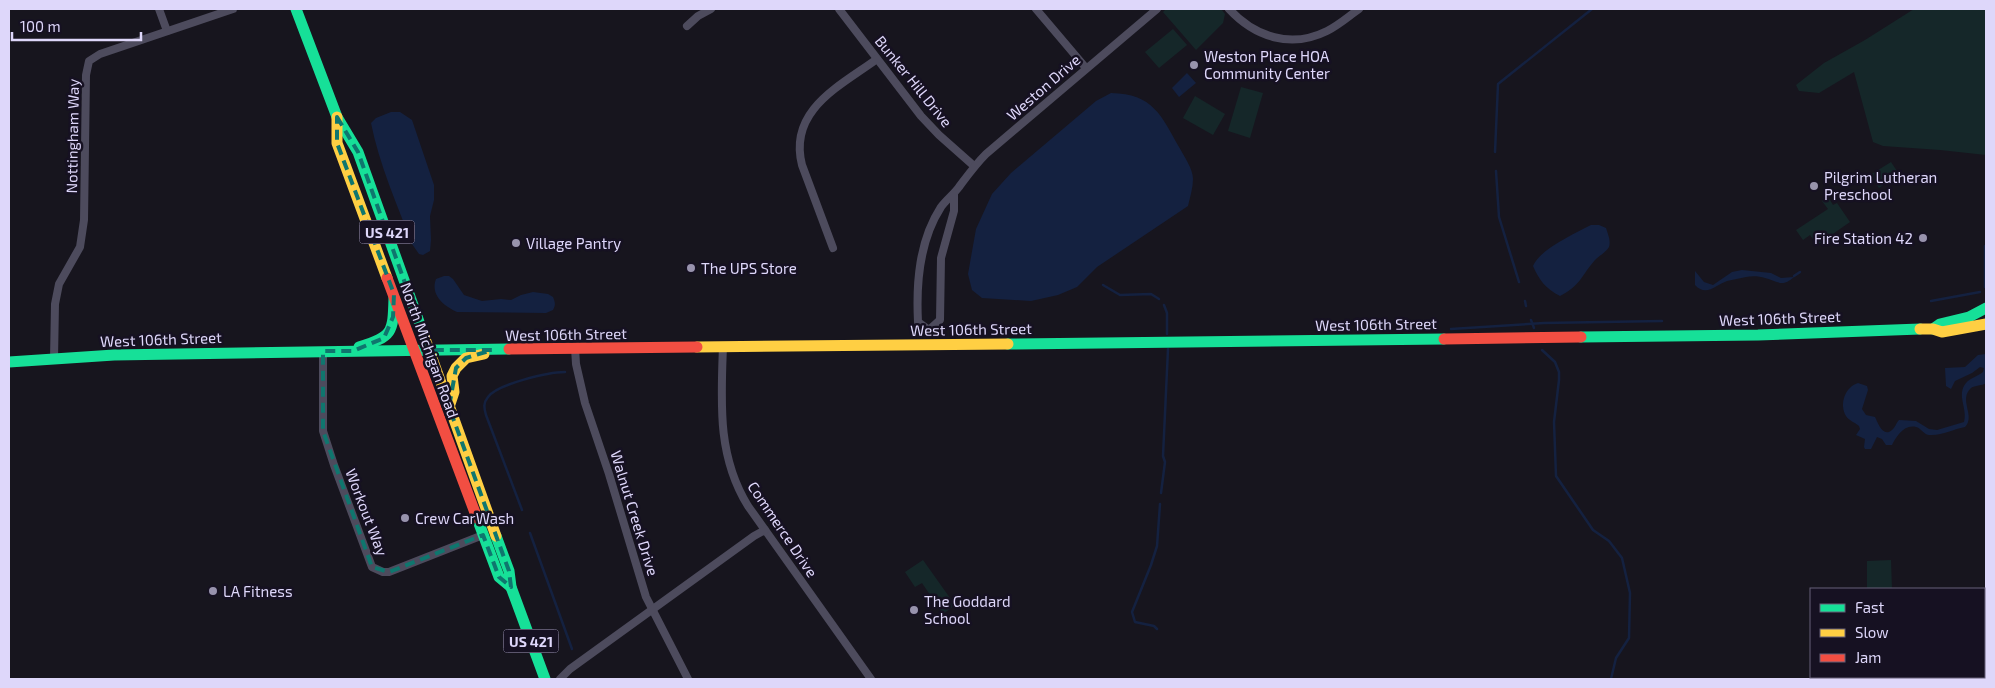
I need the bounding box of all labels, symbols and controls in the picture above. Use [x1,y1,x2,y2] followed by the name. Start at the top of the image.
[12,10,141,42] scale bar
[20,17,61,35] text: 100 m
[872,32,956,130] street label: Bunker Hill Drive
[1204,47,1330,82] place label: Weston Place HOA Community Center
[1003,50,1083,124] street label: Weston Drive
[1188,59,1200,71] marker: Weston Place HOA Community Center
[62,78,82,194] street label: Nottingham Way
[1824,168,1937,203] place label: Pilgrim Lutheran Preschool
[1808,180,1820,192] marker: Pilgrim Lutheran Preschool
[360,220,414,243] road number: US 421
[1814,229,1913,247] place label: Fire Station 42
[1917,232,1929,244] marker: Fire Station 42
[526,234,621,252] place label: Village Pantry
[510,237,522,249] marker: Village Pantry
[701,259,797,277] place label: The UPS Store
[685,262,697,274] marker: The UPS Store
[397,280,463,420] street label: North Michigan Road
[1719,307,1841,329] street label: West 106th Street
[1315,314,1437,334] street label: West 106th Street
[910,319,1032,339] street label: West 106th Street
[505,324,627,344] street label: West 106th Street
[100,328,222,350] street label: West 106th Street
[607,448,663,578] street label: Walnut Creek Drive
[342,466,392,558] street label: Workout Way
[744,478,822,580] street label: Commerce Drive
[415,509,514,527] place label: Crew CarWash
[399,512,411,524] marker: Crew CarWash
[223,582,293,600] place label: LA Fitness
[207,585,219,597] marker: LA Fitness
[1810,588,1985,678] legend
[924,592,1011,627] place label: The Goddard School
[1855,598,1885,616] text: Fast
[908,604,920,616] marker: The Goddard School
[1855,623,1889,641] text: Slow
[504,630,558,652] road number: US 421
[1855,648,1881,666] text: Jam

